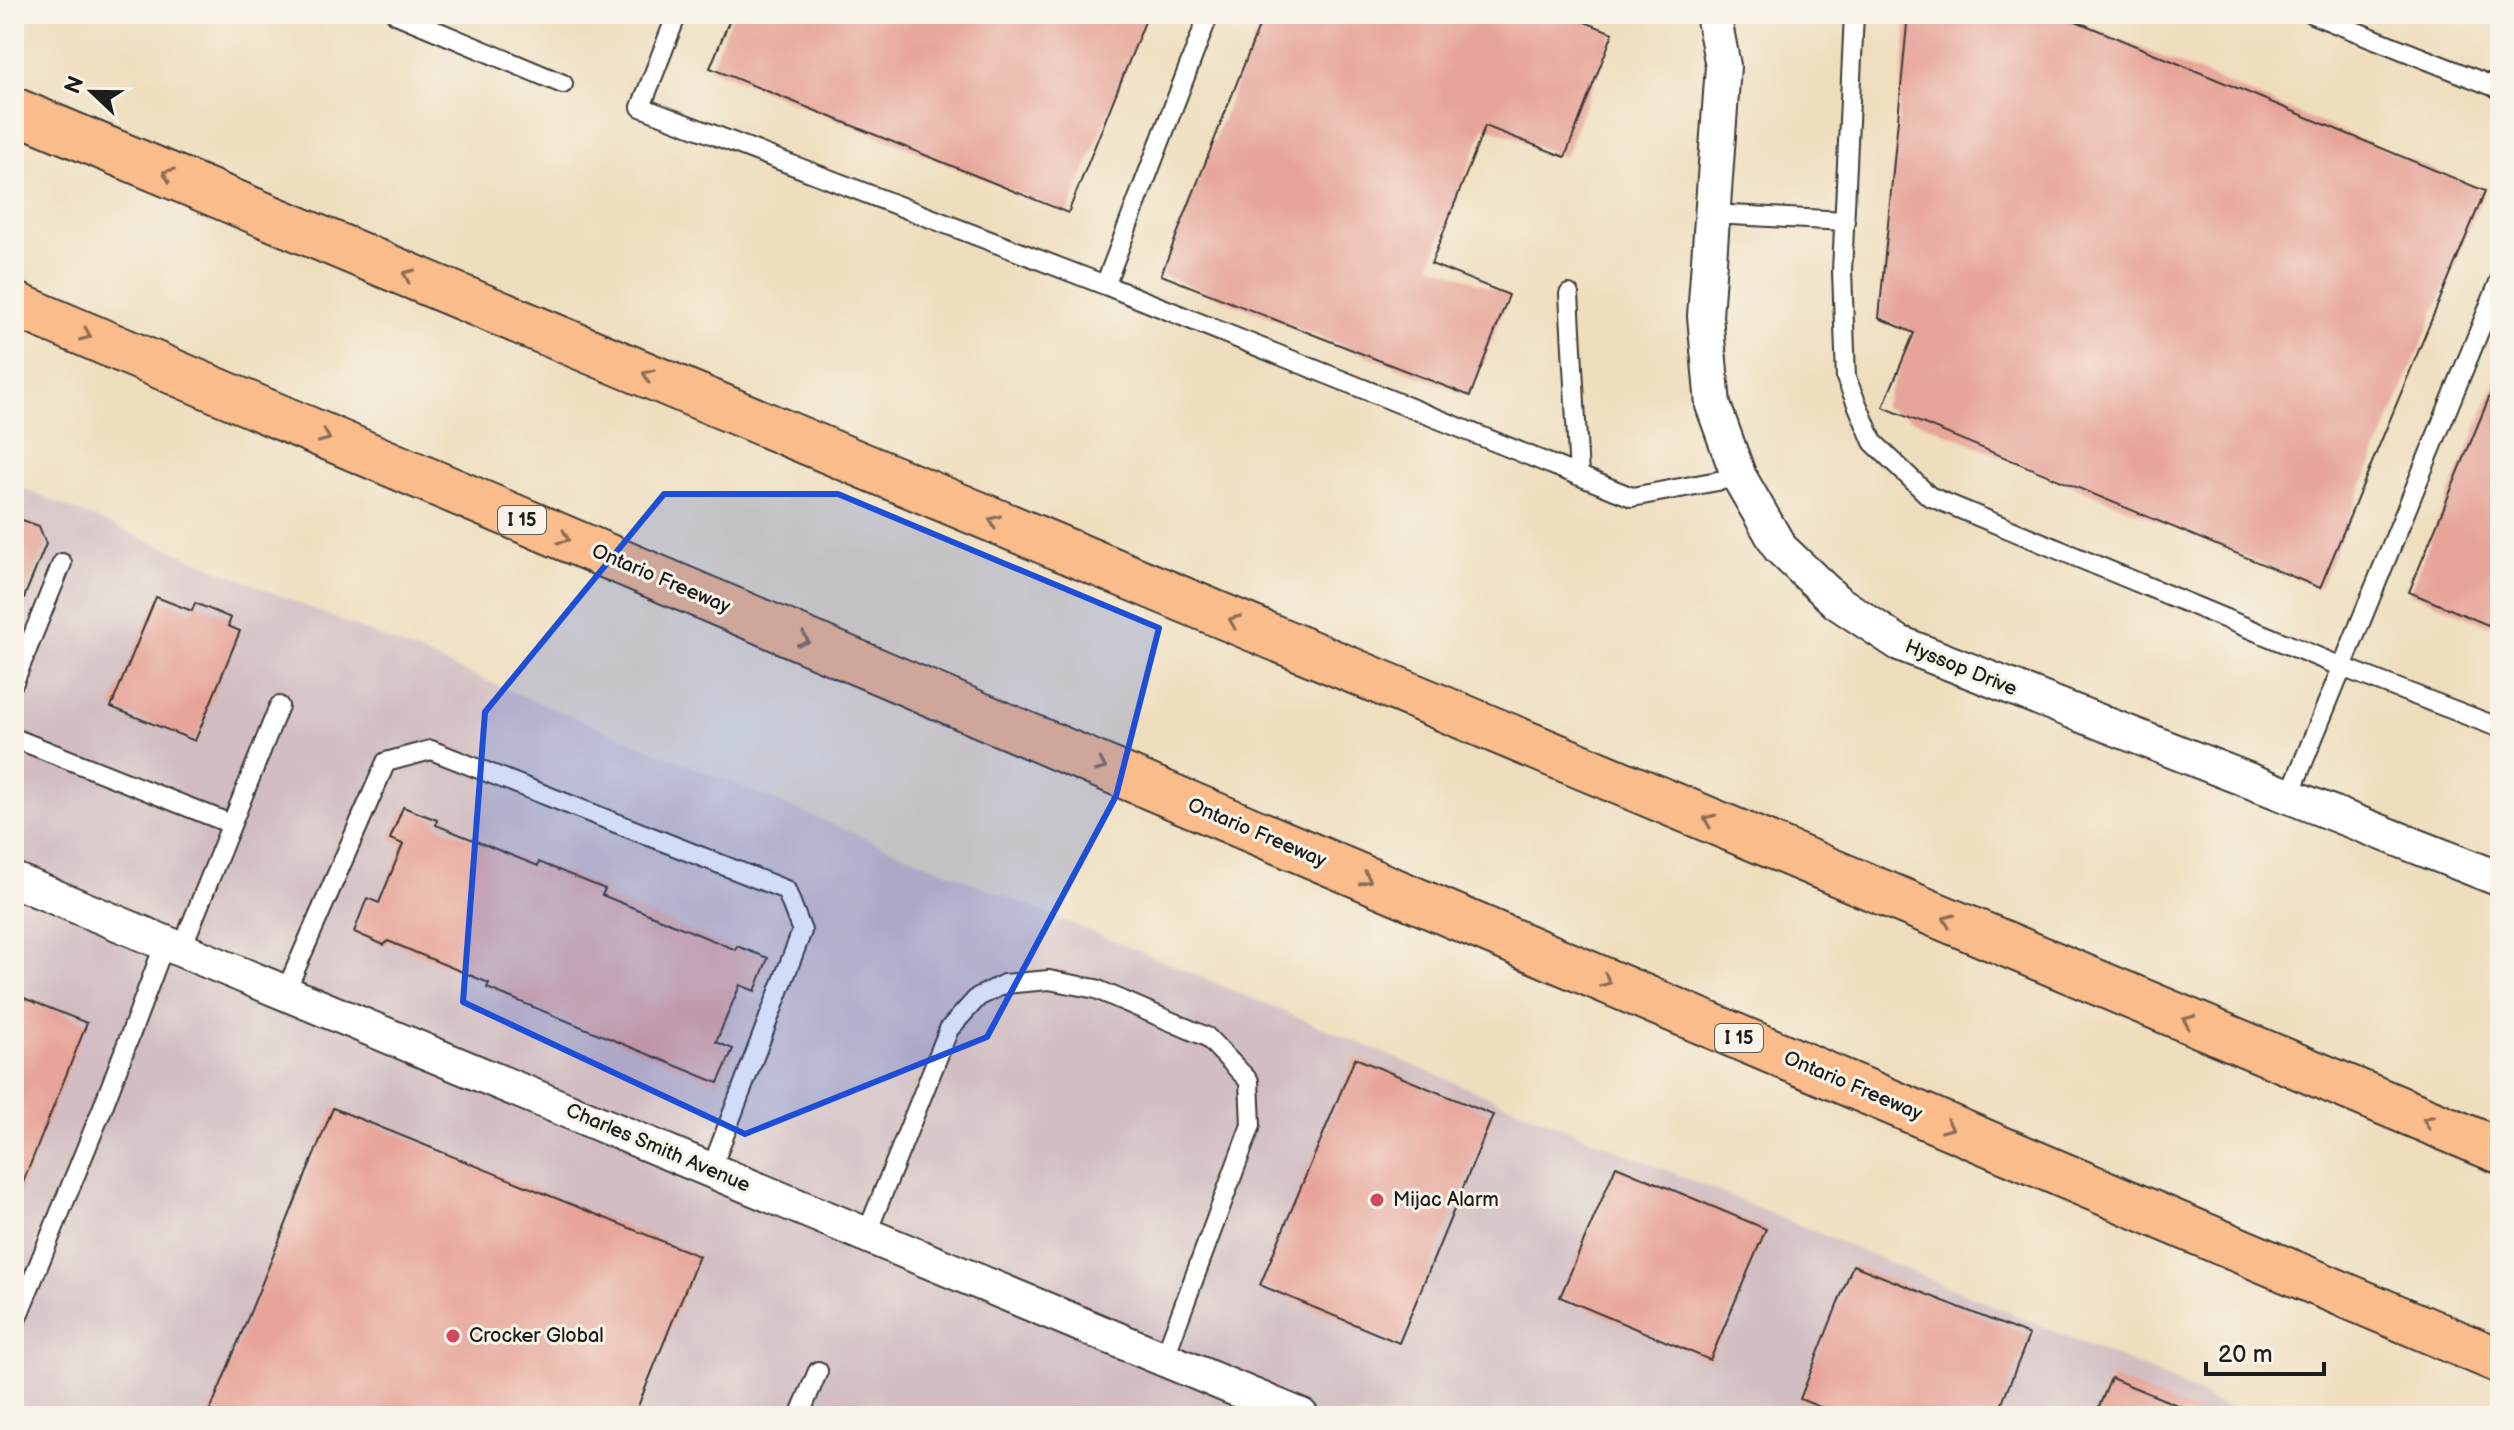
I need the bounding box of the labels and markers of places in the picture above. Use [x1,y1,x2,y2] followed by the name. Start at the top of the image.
[1393,1188,1499,1212] place label: Mijac Alarm
[1368,1191,1386,1209] marker: Mijac Alarm
[469,1324,604,1348] place label: Crocker Global
[444,1327,462,1345] marker: Crocker Global

